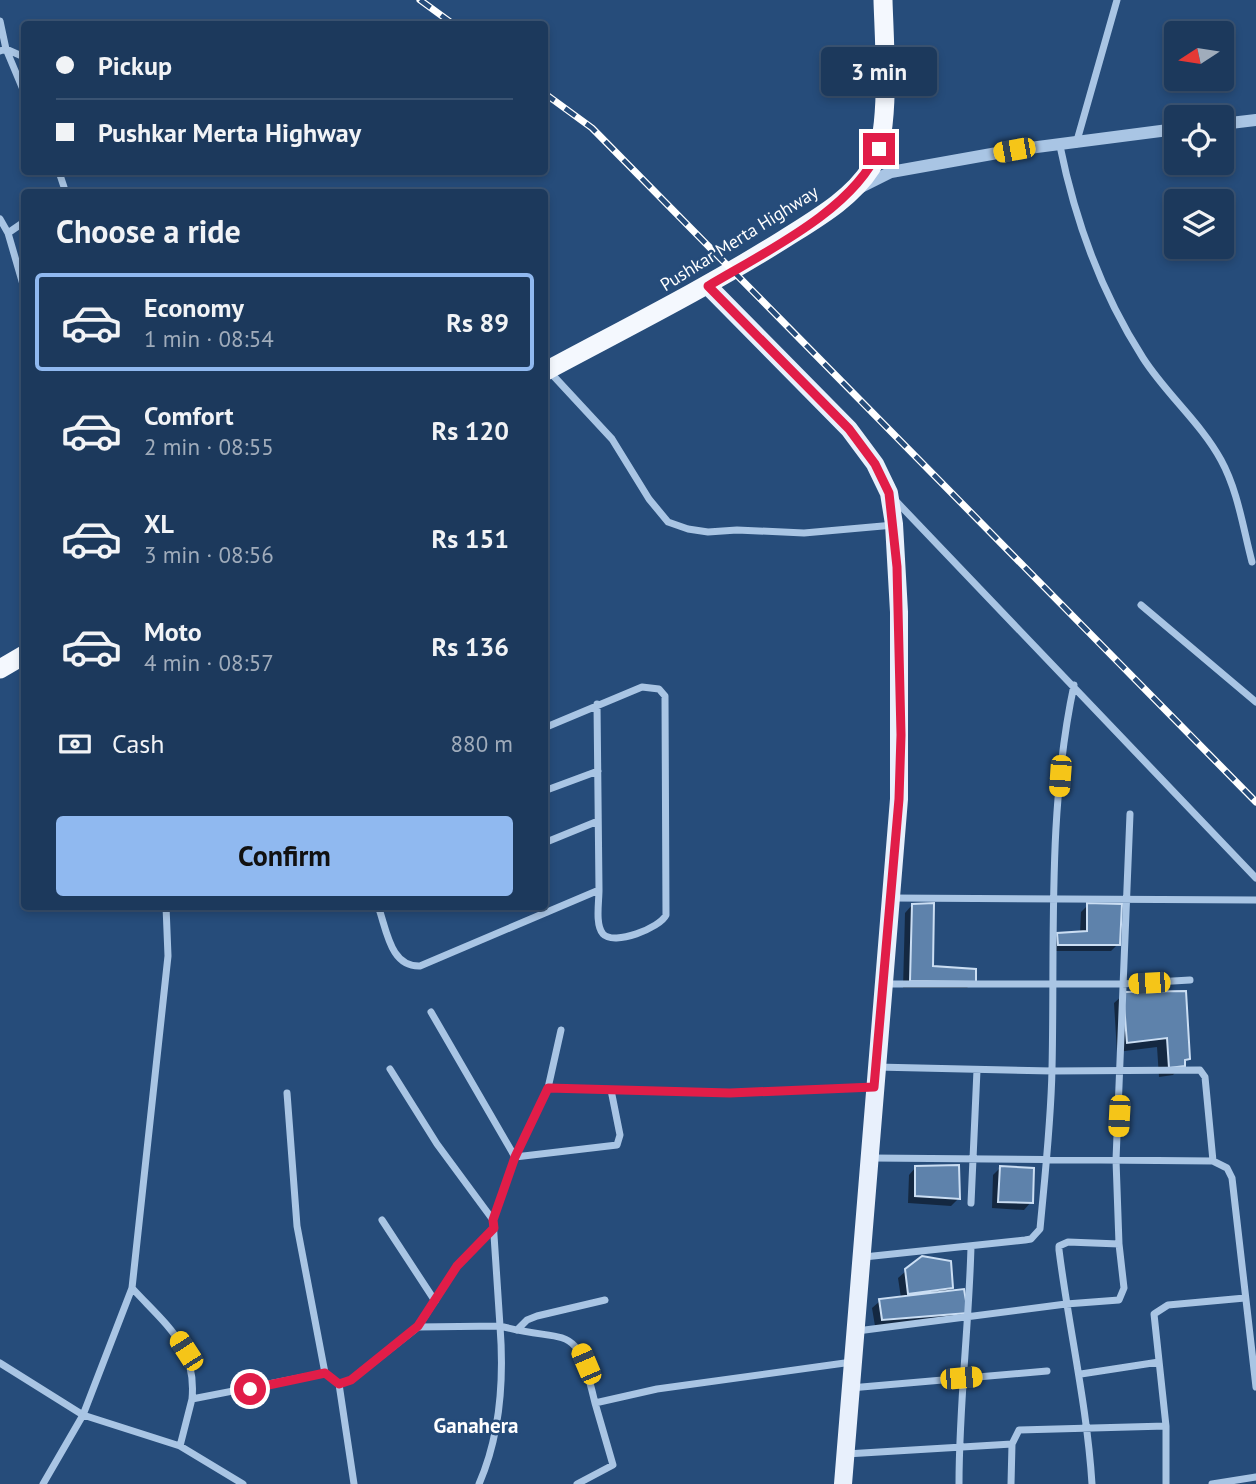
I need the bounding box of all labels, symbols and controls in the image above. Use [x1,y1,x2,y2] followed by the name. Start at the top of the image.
[1164,21,1234,91] north arrow
[1164,21,1234,259] map controls
[821,47,937,96] callout: 3 min
[98,49,172,82] text: Pickup
[851,57,907,86] text: 3 min
[1164,105,1234,175] button: locate
[98,116,361,149] text: Pushkar Merta Highway
[863,133,895,165] route end
[992,136,1037,164] car
[656,180,823,296] street label: Pushkar Merta Highway
[1164,189,1234,259] button: layers
[56,210,241,252] text: Choose a ride
[60,291,123,354] icon: car
[144,291,244,324] text: Economy
[446,306,509,339] text: Rs 89
[144,324,274,353] text: 1 min · 08:54
[60,399,123,462] icon: car
[144,399,234,432] text: Comfort
[432,414,509,447] text: Rs 120
[144,432,274,461] text: 2 min · 08:55
[60,507,123,570] icon: car
[144,507,174,540] text: XL
[432,522,509,555] text: Rs 151
[144,540,274,569] text: 3 min · 08:56
[60,615,123,678] icon: car
[144,615,202,648] text: Moto
[432,630,509,663] text: Rs 136
[144,648,274,677] text: 4 min · 08:57
[56,725,94,763] icon: cash
[112,727,164,760] text: Cash
[451,729,513,758] text: 880 m
[1049,754,1072,798] car
[56,816,513,896] button: Confirm
[1128,971,1171,995] car
[1108,1094,1131,1138] car
[166,1328,207,1374] car
[569,1341,604,1387] car
[940,1366,983,1390] car
[234,1373,266,1405] route start
[434,1412,518,1439] district label: Ganahera

